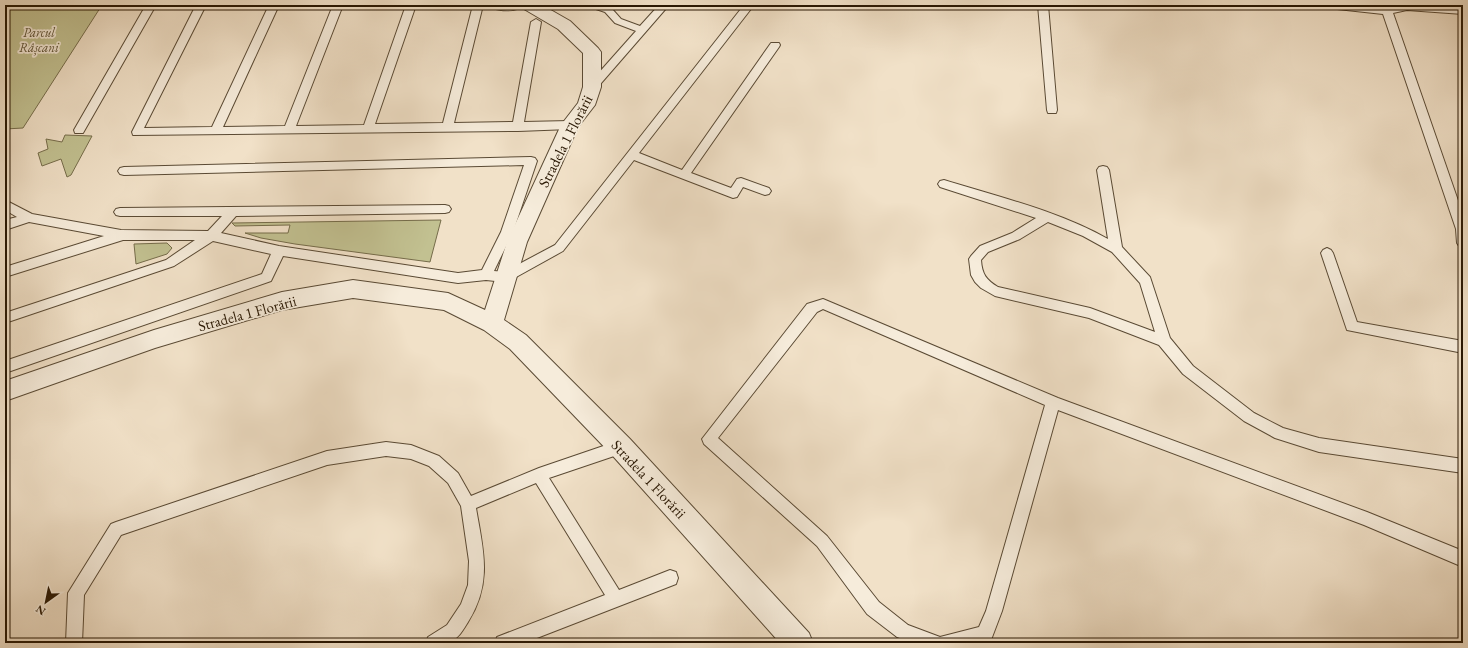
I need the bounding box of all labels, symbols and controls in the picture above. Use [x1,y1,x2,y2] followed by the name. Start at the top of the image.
[19,24,60,56] park label: Parcul Râșcani
[534,91,597,190] street label: Stradela 1 Florării
[196,291,299,335] street label: Stradela 1 Florării
[608,436,691,523] street label: Stradela 1 Florării
[26,582,66,622] north arrow
[33,602,48,619] text: N

